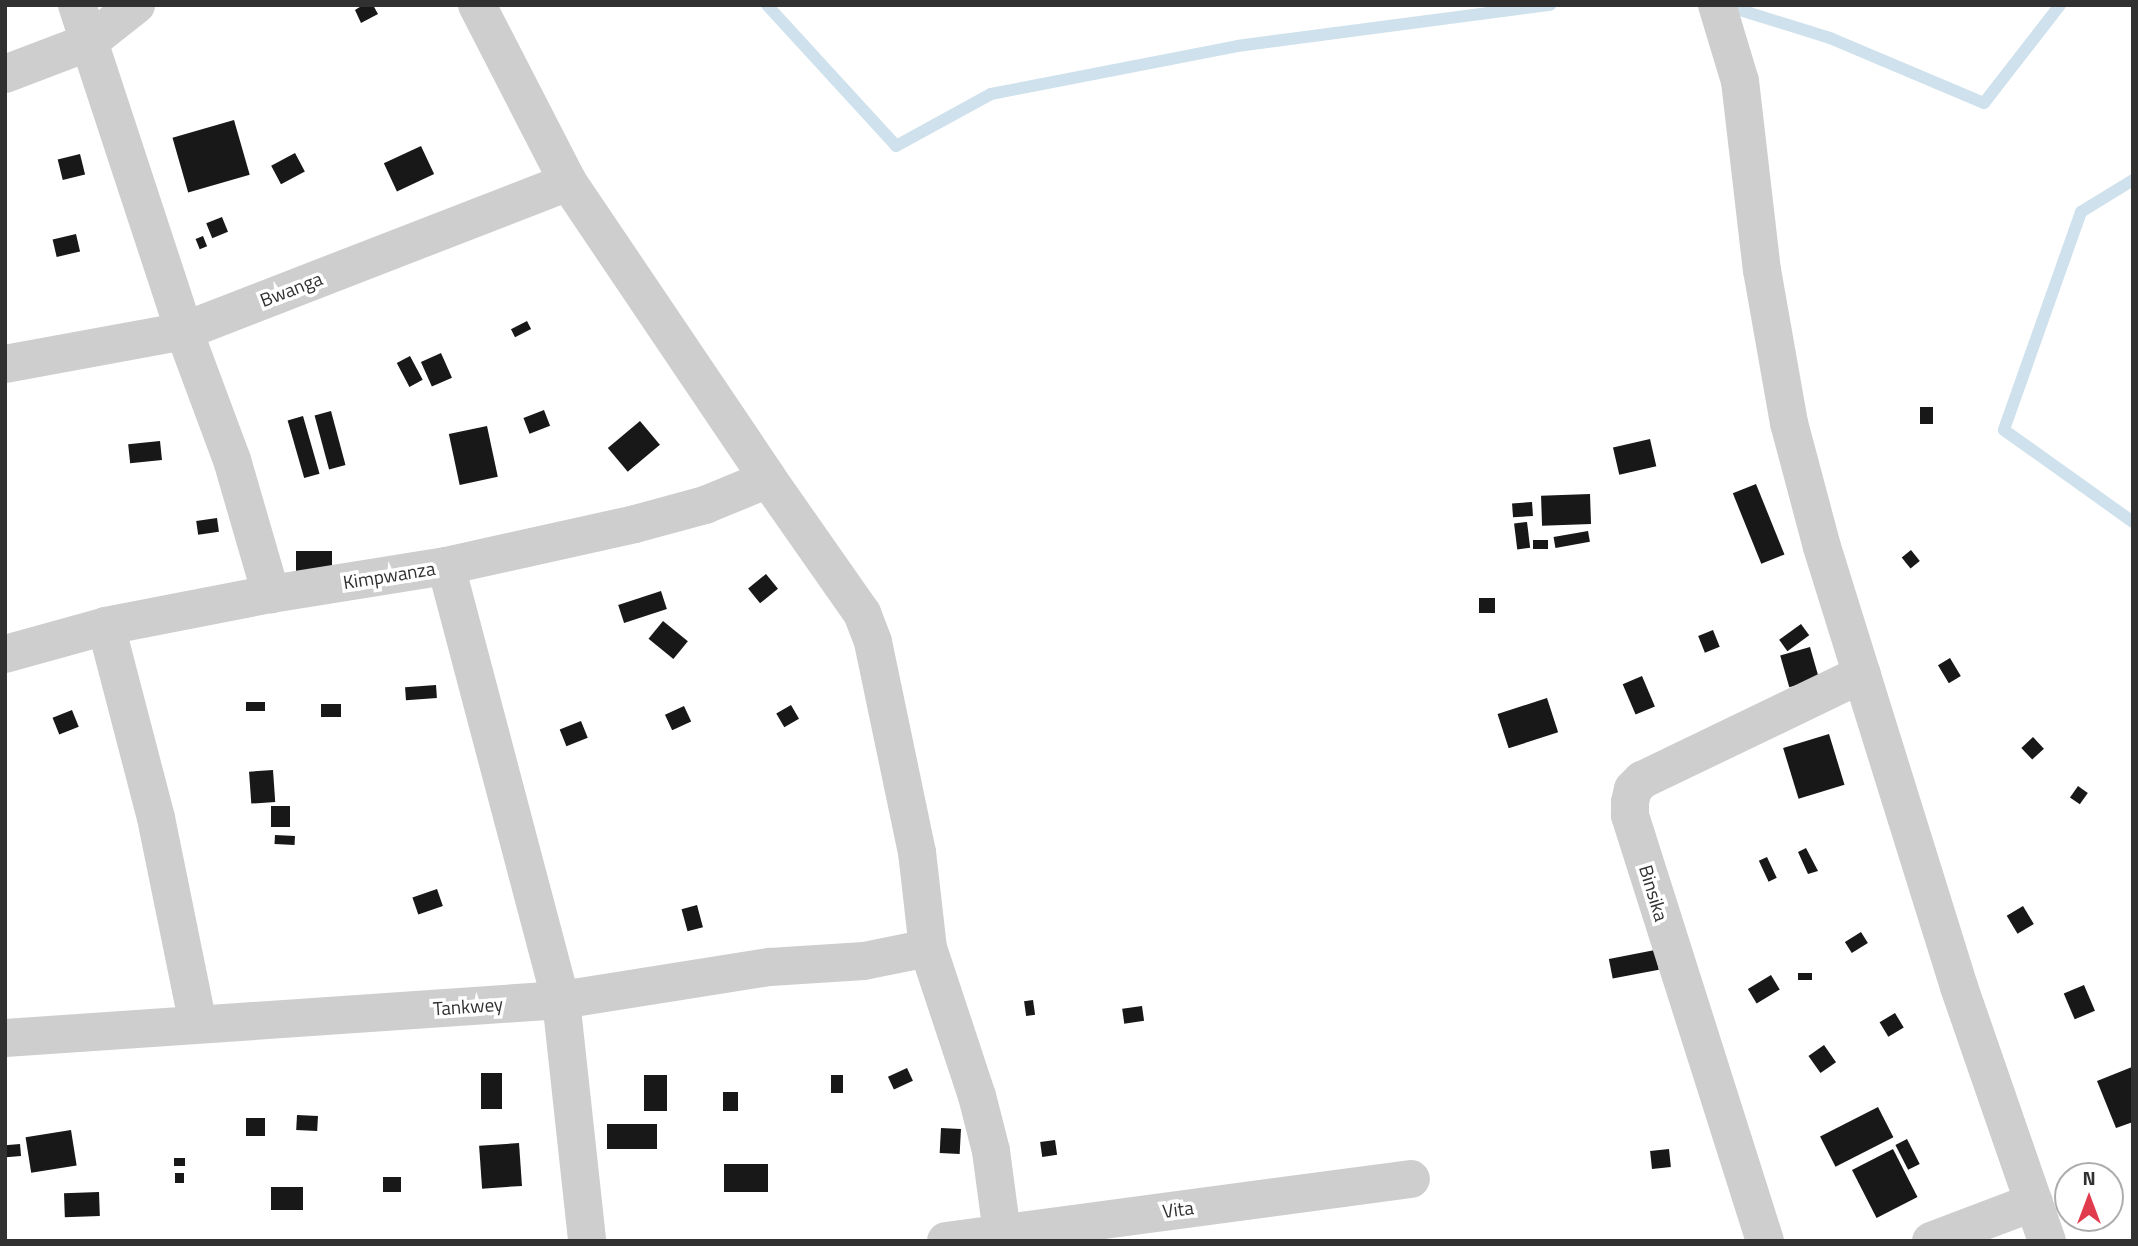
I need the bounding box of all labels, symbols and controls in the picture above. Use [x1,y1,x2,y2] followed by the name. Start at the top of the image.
[257,267,325,311] street label: Bwanga
[341,556,437,594] street label: Kimpwanza
[1635,862,1673,924] street label: Binsika
[432,992,504,1020] street label: Tankwey
[2054,1162,2124,1232] north arrow
[2082,1163,2096,1192] text: N
[1161,1196,1195,1222] street label: Vita

